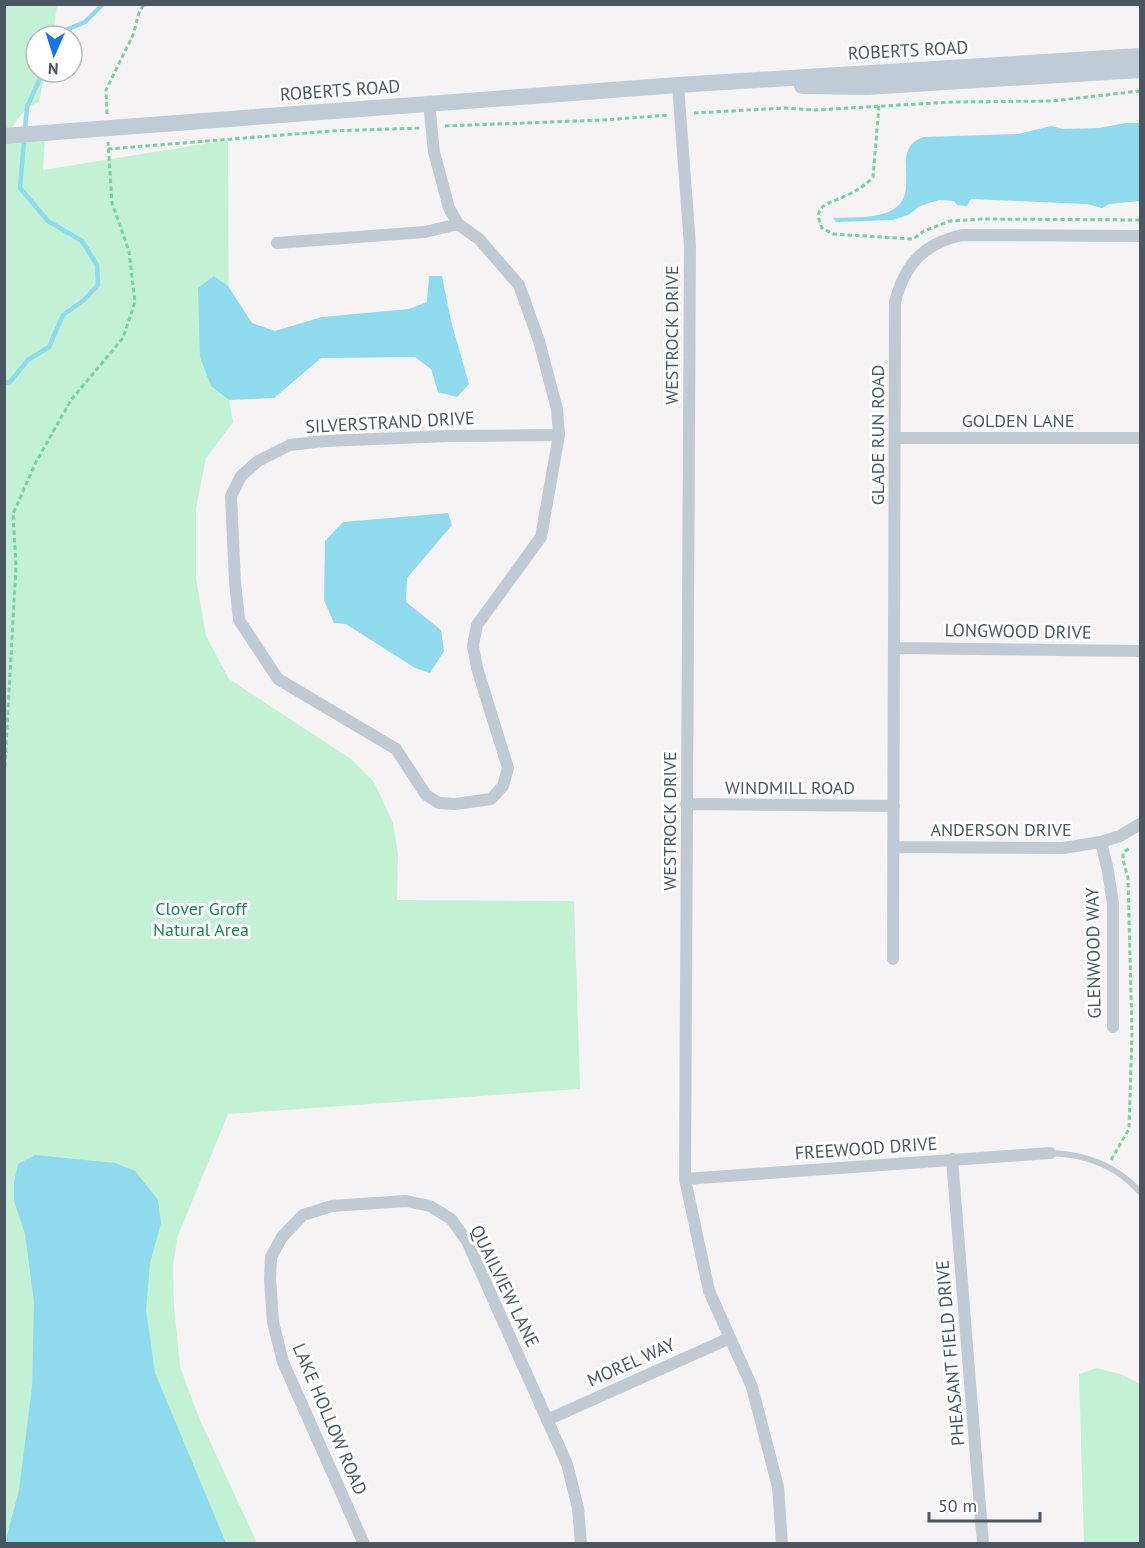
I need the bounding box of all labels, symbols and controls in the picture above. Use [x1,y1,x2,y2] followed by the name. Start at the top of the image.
[24,24,84,84] north arrow
[847,35,969,65] street label: ROBERTS ROAD
[47,59,59,79] text: N
[279,74,401,106] street label: ROBERTS ROAD
[660,265,683,405] street label: WESTROCK DRIVE
[866,365,889,505] street label: GLADE RUN ROAD
[305,406,475,438] street label: SILVERSTRAND DRIVE
[962,409,1074,432] street label: GOLDEN LANE
[944,618,1092,644] street label: LONGWOOD DRIVE
[658,751,681,891] street label: WESTROCK DRIVE
[725,776,855,799] street label: WINDMILL ROAD
[930,818,1072,841] street label: ANDERSON DRIVE
[1080,887,1106,1019] street label: GLENWOOD WAY
[153,897,249,941] park label: Clover Groff Natural Area
[794,1132,938,1164] street label: FREEWOOD DRIVE
[465,1221,545,1351] street label: QUAILVIEW LANE
[930,1259,970,1447] street label: PHEASANT FIELD DRIVE
[584,1332,678,1392] street label: MOREL WAY
[288,1340,372,1498] street label: LAKE HOLLOW ROAD
[929,1485,1040,1523] scale bar
[938,1494,977,1517] text: 50 m

